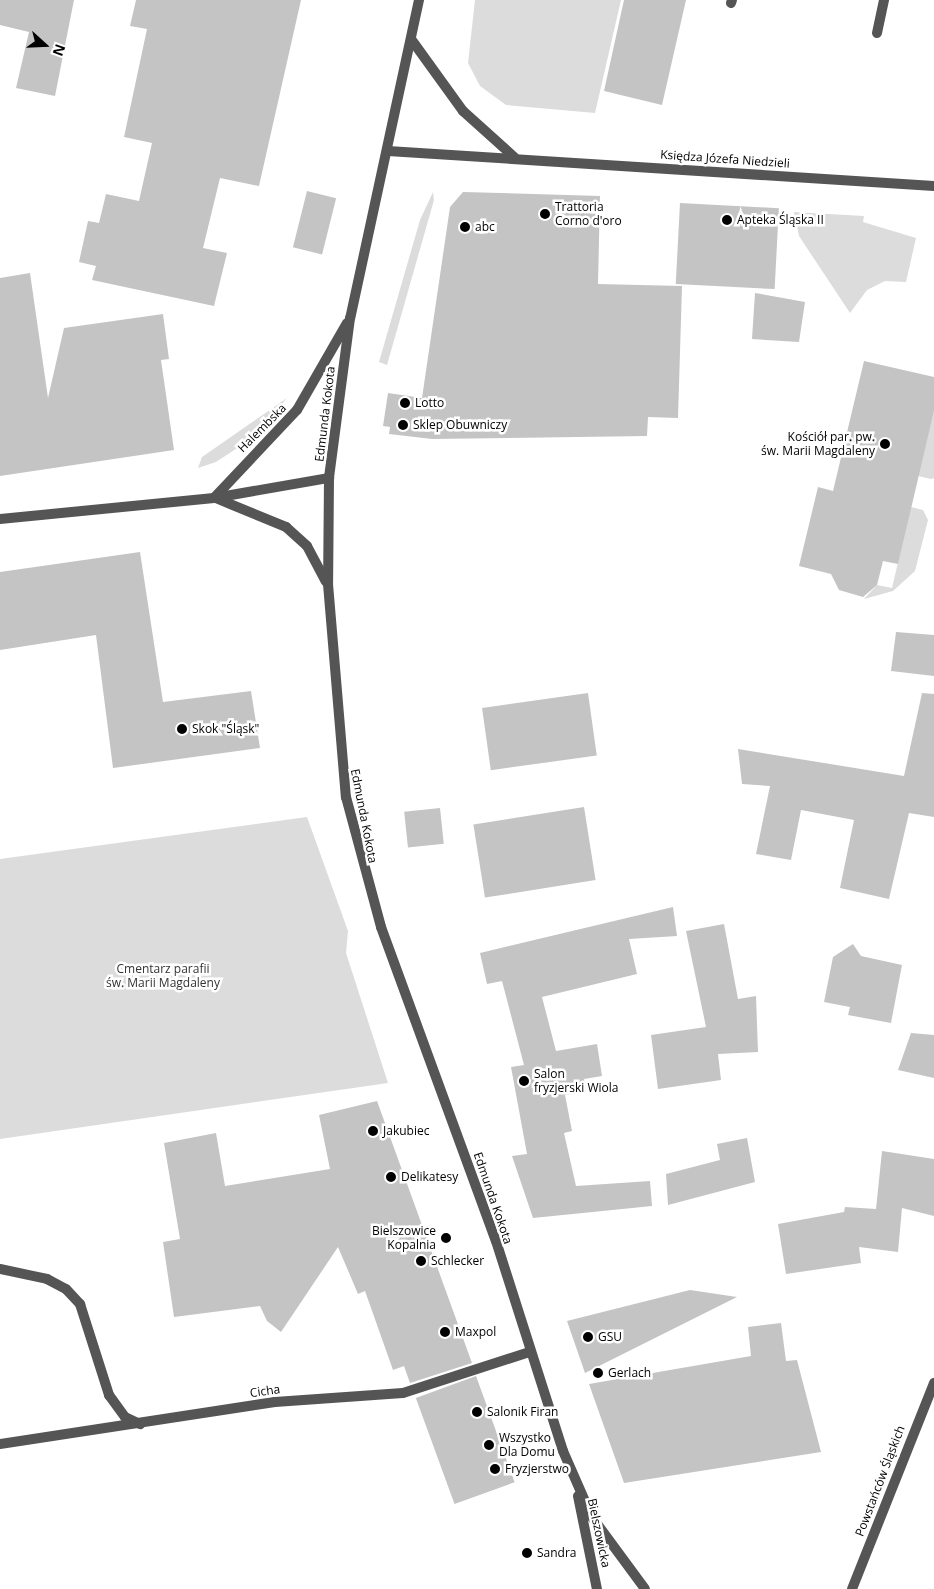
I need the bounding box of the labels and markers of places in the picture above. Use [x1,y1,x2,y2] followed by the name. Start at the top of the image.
[555,200,622,228] place label: Trattoria Corno d'oro
[539,208,551,220] marker: Trattoria Corno d'oro
[737,213,824,227] place label: Apteka Śląska II
[721,214,733,226] marker: Apteka Śląska II
[475,220,495,234] place label: abc
[459,221,471,233] marker: abc
[415,396,444,410] place label: Lotto
[399,397,411,409] marker: Lotto
[413,418,507,432] place label: Sklep Obuwniczy
[397,419,409,431] marker: Sklep Obuwniczy
[761,430,875,458] place label: Kościół par. pw. św. Marii Magdaleny
[879,438,891,450] marker: Kościół par. pw. św. Marii Magdaleny
[192,722,259,736] place label: Skok "Śląsk"
[176,723,188,735] marker: Skok "Śląsk"
[534,1067,618,1095] place label: Salon fryzjerski Wiola
[518,1075,530,1087] marker: Salon fryzjerski Wiola
[383,1124,429,1138] place label: Jakubiec
[367,1125,379,1137] marker: Jakubiec
[401,1170,458,1184] place label: Delikatesy
[385,1171,397,1183] marker: Delikatesy
[372,1224,436,1252] place label: Bielszowice Kopalnia
[440,1232,452,1244] marker: Bielszowice Kopalnia
[431,1254,484,1268] place label: Schlecker
[415,1255,427,1267] marker: Schlecker
[455,1325,496,1339] place label: Maxpol
[439,1326,451,1338] marker: Maxpol
[598,1330,622,1344] place label: GSU
[582,1331,594,1343] marker: GSU
[608,1366,651,1380] place label: Gerlach
[592,1367,604,1379] marker: Gerlach
[487,1405,558,1419] place label: Salonik Firan
[471,1406,483,1418] marker: Salonik Firan
[499,1431,555,1459] place label: Wszystko Dla Domu
[483,1439,495,1451] marker: Wszystko Dla Domu
[505,1462,569,1476] place label: Fryzjerstwo
[489,1463,501,1475] marker: Fryzjerstwo
[537,1546,577,1560] place label: Sandra
[521,1547,533,1559] marker: Sandra

